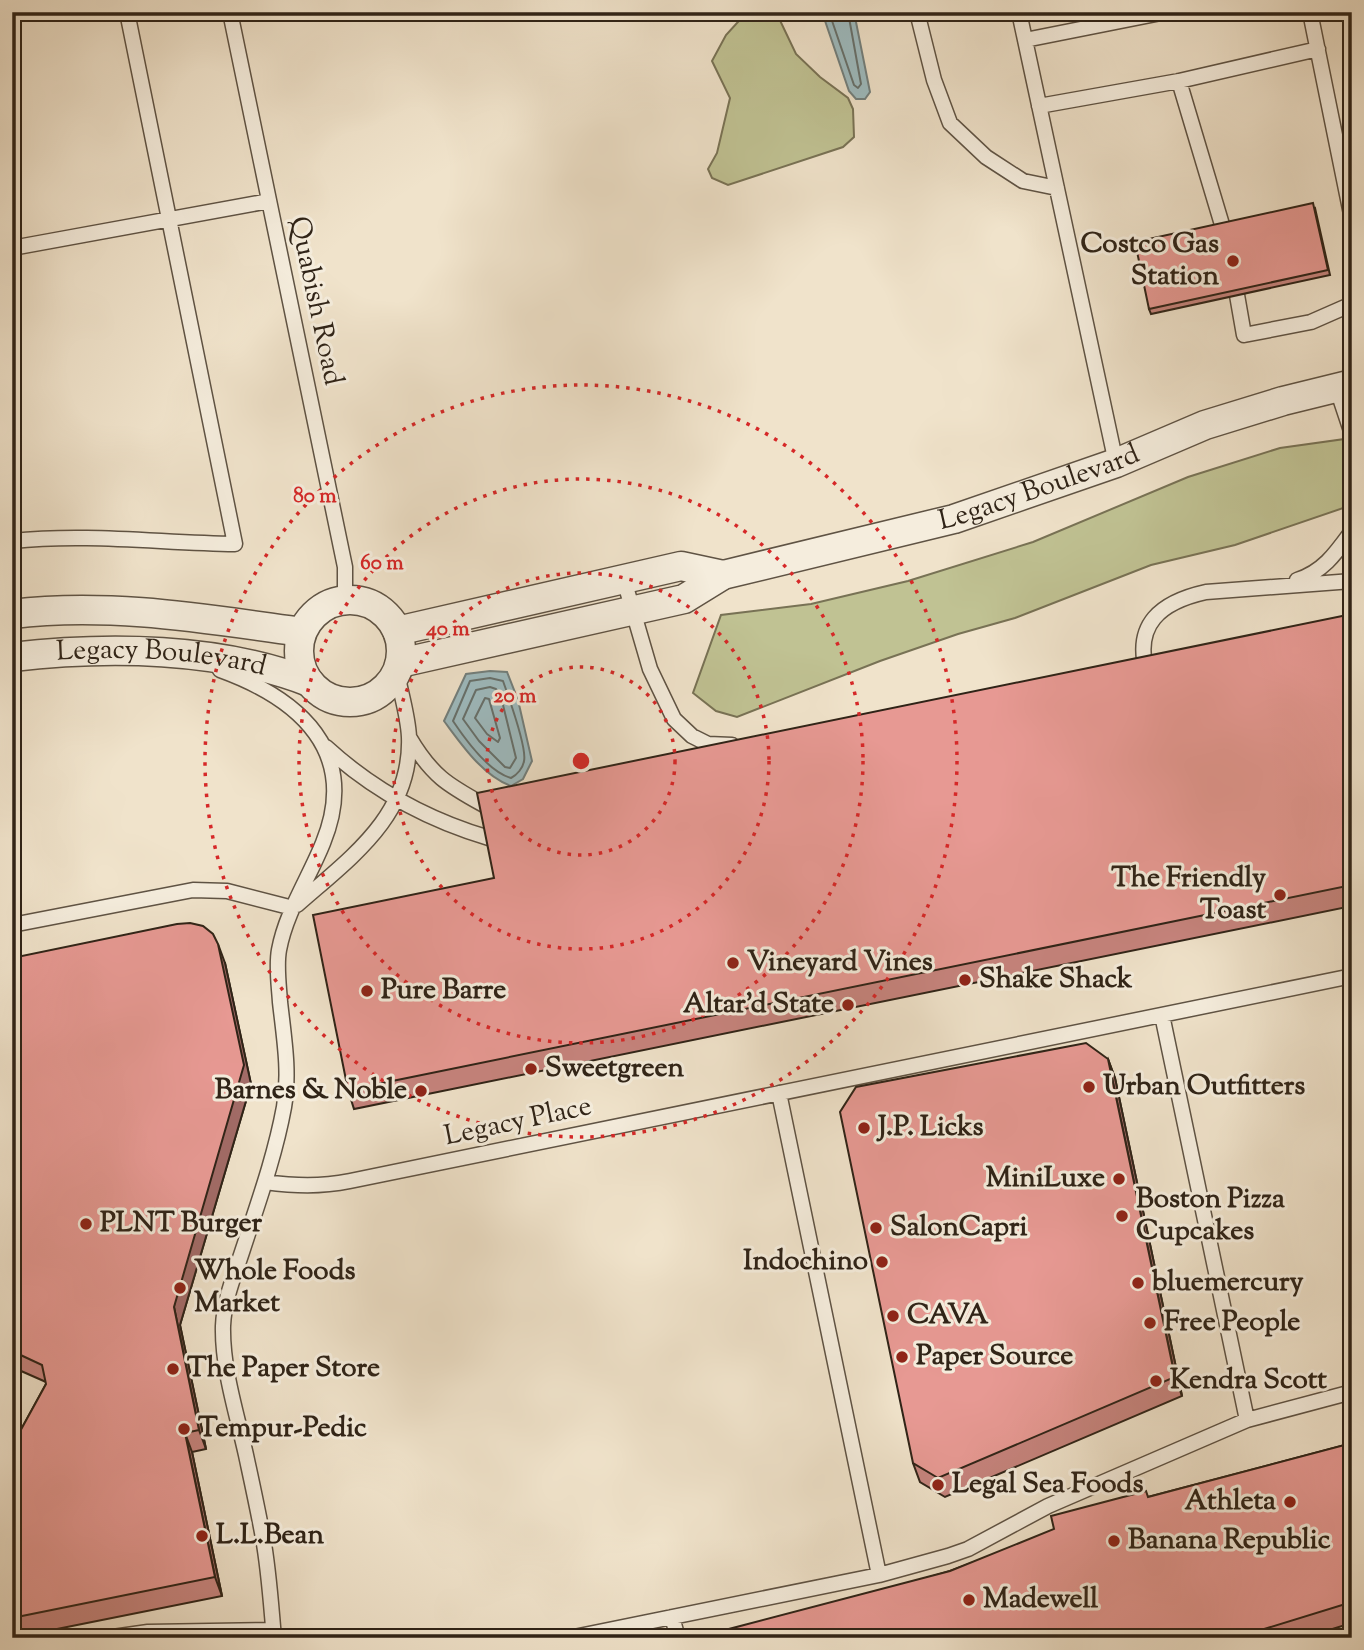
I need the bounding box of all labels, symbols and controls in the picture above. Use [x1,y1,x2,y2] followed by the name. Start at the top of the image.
[278,213,352,389] street label: Quabish Road
[1081,225,1219,297] place label: Costco Gas Station
[1225,253,1241,269] marker: Costco Gas Station
[935,435,1146,542] street label: Legacy Boulevard
[293,482,337,512] text: 80 m
[360,549,404,579] text: 60 m
[425,615,470,645] text: 40 m
[55,631,271,688] street label: Legacy Boulevard
[494,682,537,712] text: 20 m
[569,749,593,773] centre of rings
[1111,859,1266,931] place label: The Friendly Toast
[1272,887,1288,903] marker: The Friendly Toast
[747,943,933,983] place label: Vineyard Vines
[725,955,741,971] marker: Vineyard Vines
[979,960,1133,1000] place label: Shake Shack
[381,971,506,1011] place label: Pure Barre
[957,972,973,988] marker: Shake Shack
[359,983,375,999] marker: Pure Barre
[683,985,834,1025] place label: Altar'd State
[840,997,856,1013] marker: Altar'd State
[545,1049,685,1089] place label: Sweetgreen
[523,1061,539,1077] marker: Sweetgreen
[1103,1067,1305,1107] place label: Urban Outfitters
[215,1071,407,1111] place label: Barnes & Noble
[1081,1079,1097,1095] marker: Urban Outfitters
[413,1083,429,1099] marker: Barnes & Noble
[441,1087,595,1157] street label: Legacy Place
[876,1108,984,1148] place label: J.P. Licks
[856,1120,872,1136] marker: J.P. Licks
[986,1159,1105,1199] place label: MiniLuxe
[1111,1171,1127,1187] marker: MiniLuxe
[1136,1180,1285,1252] place label: Boston Pizza Cupcakes
[100,1204,263,1244] place label: PLNT Burger
[890,1208,1028,1248] place label: SalonCapri
[1114,1208,1130,1224] marker: Boston Pizza Cupcakes
[78,1216,94,1232] marker: PLNT Burger
[868,1220,884,1236] marker: SalonCapri
[743,1242,868,1282] place label: Indochino
[194,1252,356,1324] place label: Whole Foods Market
[874,1254,890,1270] marker: Indochino
[1151,1263,1304,1303] place label: bluemercury
[1130,1275,1146,1291] marker: bluemercury
[172,1280,188,1296] marker: Whole Foods Market
[907,1296,989,1336] place label: CAVA
[1164,1303,1300,1343] place label: Free People
[885,1308,901,1324] marker: CAVA
[1142,1315,1158,1331] marker: Free People
[916,1337,1073,1377] place label: Paper Source
[187,1349,380,1389] place label: The Paper Store
[894,1349,910,1365] marker: Paper Source
[165,1361,181,1377] marker: The Paper Store
[1170,1361,1327,1401] place label: Kendra Scott
[1148,1373,1164,1389] marker: Kendra Scott
[198,1409,367,1449] place label: Tempur-Pedic
[176,1421,192,1437] marker: Tempur-Pedic
[952,1465,1143,1505] place label: Legal Sea Foods
[930,1477,946,1493] marker: Legal Sea Foods
[1185,1482,1276,1522] place label: Athleta
[1282,1494,1298,1510] marker: Athleta
[216,1516,324,1556] place label: L.L.Bean
[1128,1521,1331,1561] place label: Banana Republic
[194,1528,210,1544] marker: L.L.Bean
[1106,1533,1122,1549] marker: Banana Republic
[983,1580,1098,1620] place label: Madewell
[961,1592,977,1608] marker: Madewell

